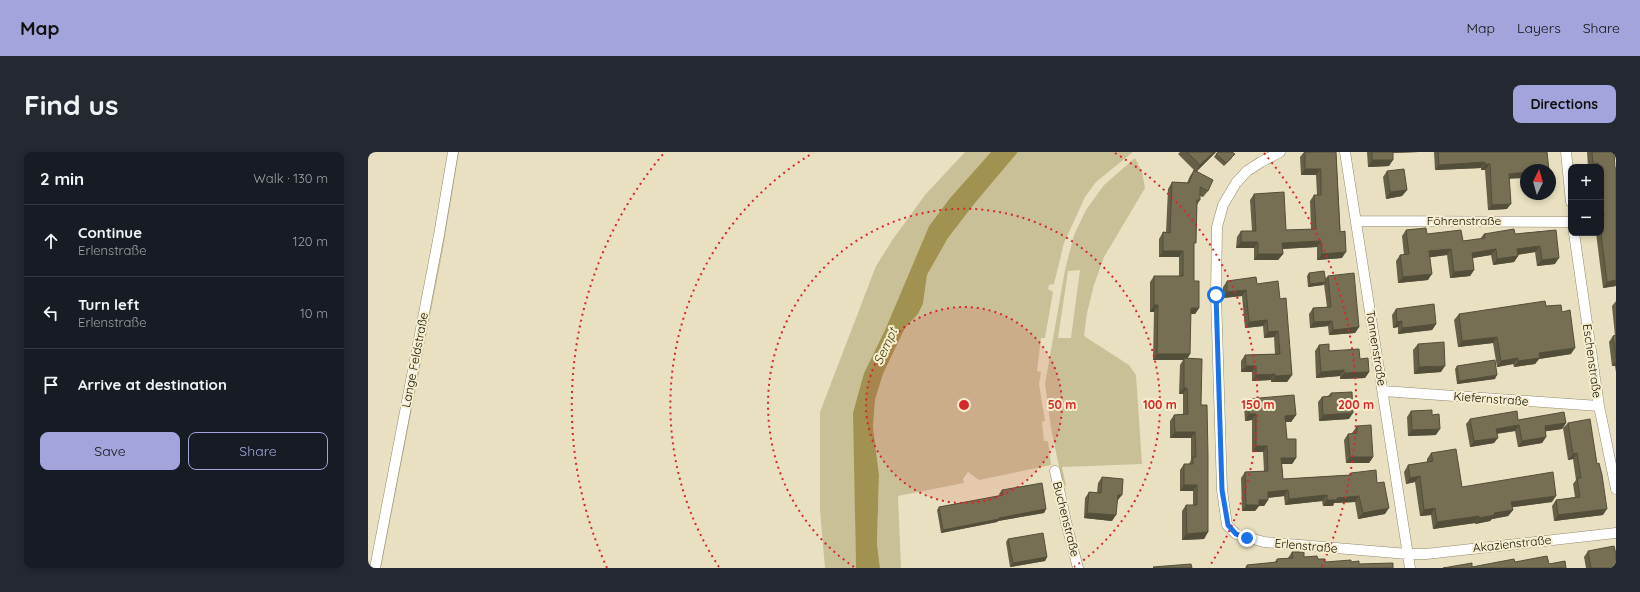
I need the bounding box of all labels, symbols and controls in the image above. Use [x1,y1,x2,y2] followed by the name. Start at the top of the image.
[20,16,59,40] text: Map
[1466,19,1495,37] text: Map
[1517,19,1561,37] text: Layers
[1583,19,1620,37] text: Share
[1513,85,1616,123] button: Directions
[24,87,118,122] text: Find us
[1520,164,1556,200] north arrow
[1568,164,1604,236] map controls
[1568,164,1604,200] button: +
[40,168,84,189] text: 2 min
[253,170,328,186] text: Walk · 130 m
[1568,200,1604,236] button: −
[1427,213,1501,228] street label: Föhrenstraße
[78,223,142,242] text: Continue
[40,230,62,252] icon: ahead
[293,233,328,249] text: 120 m
[78,242,147,258] text: Erlenstraße
[1207,286,1225,304] route start
[78,295,140,314] text: Turn left
[40,302,62,324] icon: left
[300,305,328,321] text: 10 m
[1363,309,1390,387] street label: Tannenstraße
[398,311,431,409] street label: Lange Feldstraße
[78,314,147,330] text: Erlenstraße
[1580,323,1605,399] street label: Eschenstraße
[870,324,901,367] water label: Sempt
[40,374,62,396] icon: arrive
[78,375,227,394] text: Arrive at destination
[1453,388,1529,409] street label: Kiefernstraße
[1048,397,1076,412] text: 50 m
[1143,397,1177,412] text: 100 m
[1241,397,1275,412] text: 150 m
[1338,397,1374,412] text: 200 m
[957,398,971,412] centre of rings
[40,432,180,470] button: Save
[188,432,328,470] button: Share
[1050,480,1083,558] street label: Buchenstraße
[1238,529,1256,547] route end
[1472,532,1552,555] street label: Akazienstraße
[1274,535,1338,556] street label: Erlenstraße

